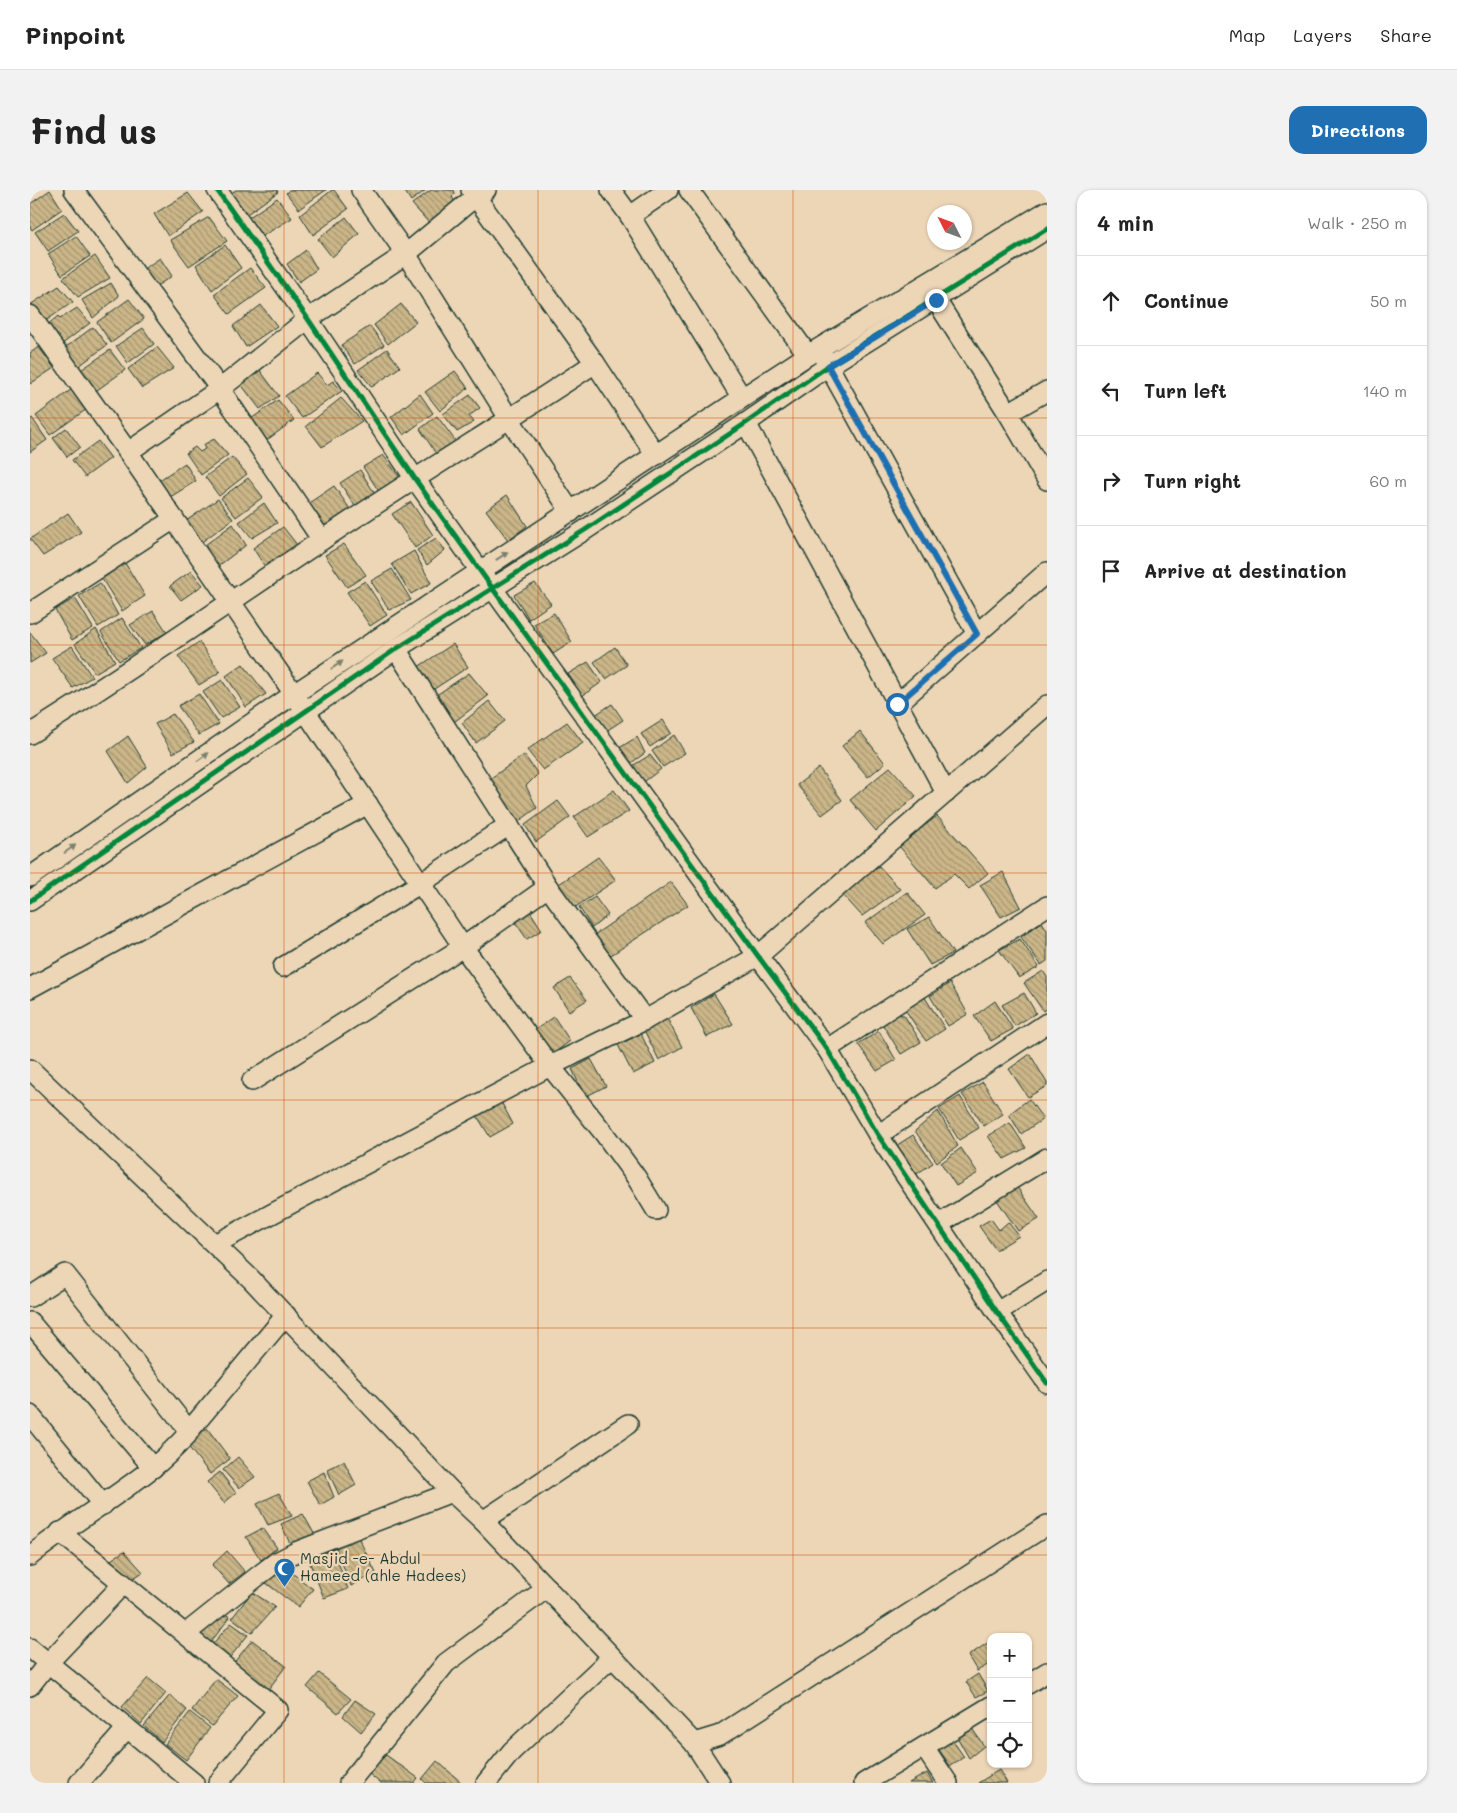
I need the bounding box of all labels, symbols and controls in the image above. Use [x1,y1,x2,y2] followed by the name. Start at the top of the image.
[25,19,126,50] text: Pinpoint
[1229,23,1265,47] text: Map
[1293,23,1352,47] text: Layers
[1380,23,1432,47] text: Share
[1289,106,1427,154] button: Directions
[30,107,157,153] text: Find us
[927,205,972,250] north arrow
[1097,209,1154,236] text: 4 min
[1307,212,1407,233] text: Walk · 250 m
[1097,287,1125,315] icon: ahead
[1144,288,1229,313] text: Continue
[925,289,948,312] route end
[1370,290,1407,311] text: 50 m
[1097,377,1125,405] icon: left
[1144,378,1227,403] text: Turn left
[1363,380,1407,401] text: 140 m
[1097,467,1125,495] icon: right
[1144,468,1241,493] text: Turn right
[1370,470,1407,491] text: 60 m
[496,551,509,561] one-way arrow
[1097,557,1125,585] icon: arrive
[1144,558,1347,583] text: Arrive at destination
[331,660,344,670] one-way arrow
[886,693,909,716] route start
[197,752,210,762] one-way arrow
[63,844,77,854] one-way arrow
[300,1548,466,1585] place label: Masjid -e- Abdul Hameed (ahle Hadees)
[272,1556,296,1587] mosque icon: Masjid -e- Abdul Hameed (ahle Hadees)
[987,1633,1032,1768] map controls
[987,1633,1032,1678] button: +
[987,1678,1032,1723] button: −
[987,1723,1032,1768] button: locate

